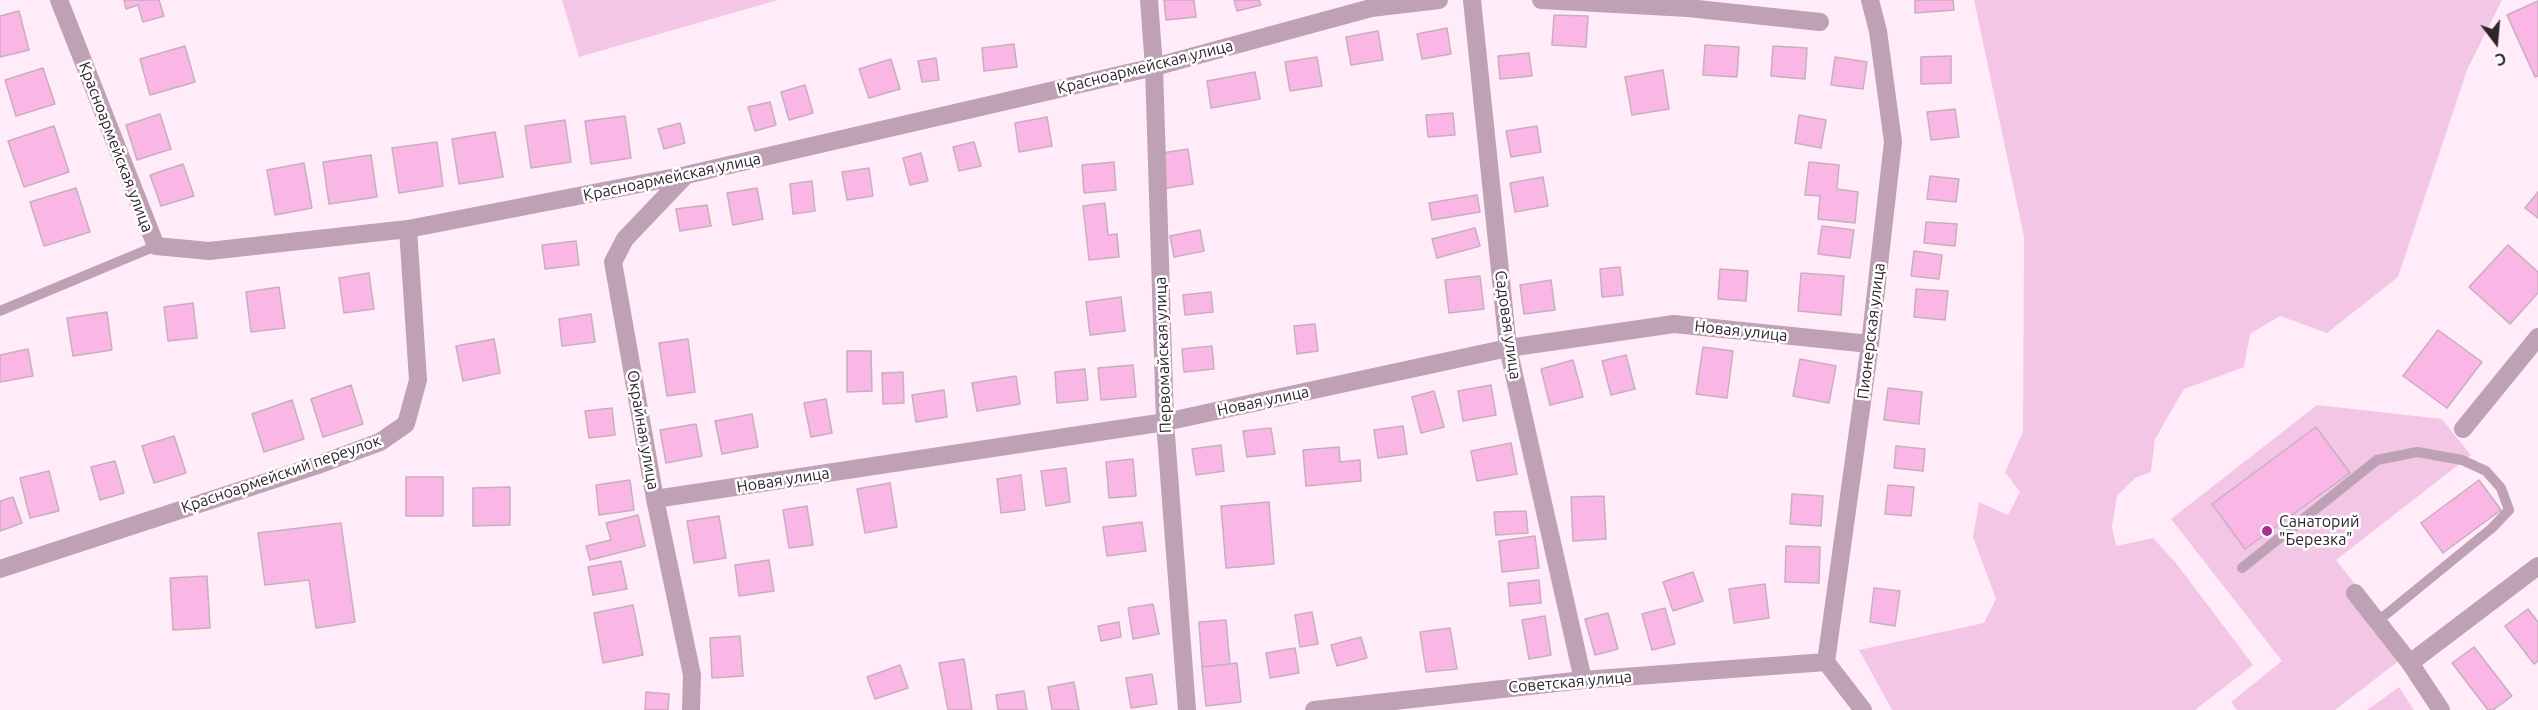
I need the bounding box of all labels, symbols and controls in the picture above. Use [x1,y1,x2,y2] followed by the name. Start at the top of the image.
[2466,12,2526,72] north arrow
[1055,36,1235,98] street label: Красноармейская улица
[2494,49,2508,69] text: С
[75,59,157,235] street label: Красноармейская улица
[582,149,762,205] street label: Красноармейская улица
[1853,262,1889,400] street label: Пионерская улица
[1491,269,1525,381] street label: Садовая улица
[1151,276,1175,434] street label: Первомайская улица
[1693,317,1789,345] street label: Новая улица
[623,369,663,491] street label: Окрайная улица
[1215,382,1311,420] street label: Новая улица
[179,431,383,517] street label: Красноармейский переулок
[735,463,831,497] street label: Новая улица
[2279,512,2359,550] place label: Санаторий "Березка"
[2260,524,2274,538] marker: Санаторий "Березка"
[1507,667,1633,697] street label: Советская улица

